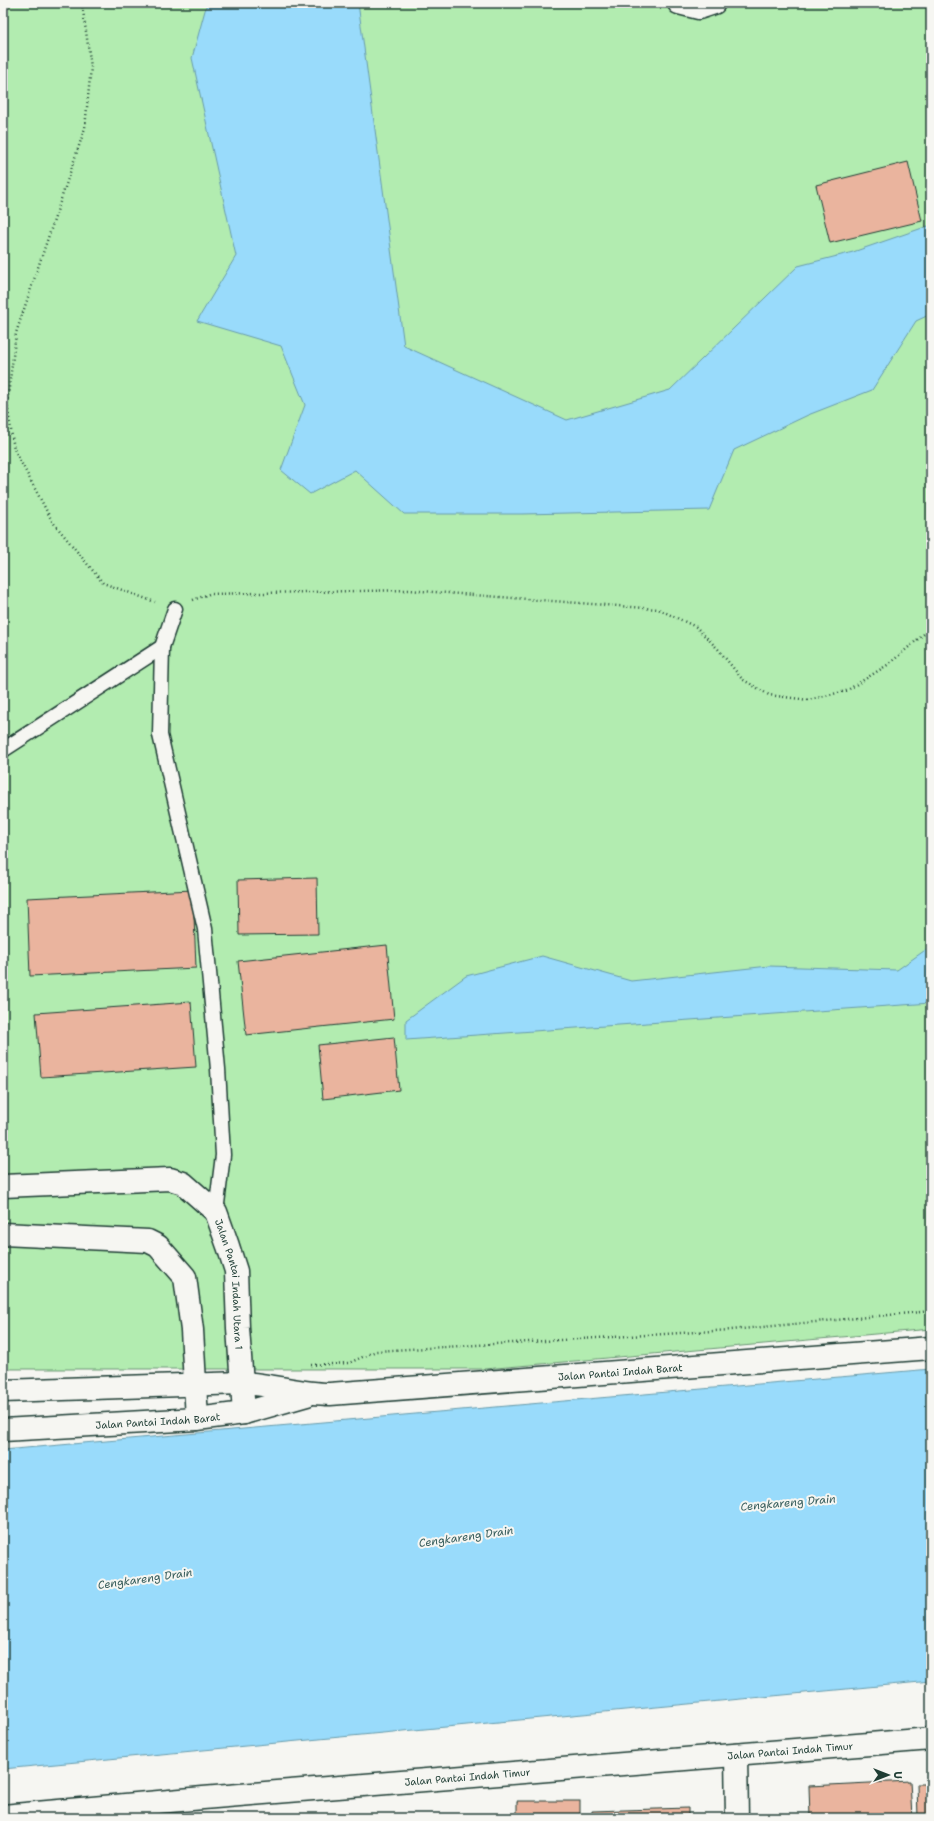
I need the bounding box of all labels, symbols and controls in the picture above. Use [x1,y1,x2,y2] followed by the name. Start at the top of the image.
[212,1217,246,1350] street label: Jalan Pantai Indah Utara 1
[557,1361,683,1383] street label: Jalan Pantai Indah Barat
[95,1410,221,1431] street label: Jalan Pantai Indah Barat
[740,1491,836,1515] water label: Cengkareng Drain
[418,1523,514,1551] water label: Cengkareng Drain
[97,1565,193,1593] water label: Cengkareng Drain
[727,1739,854,1762] street label: Jalan Pantai Indah Timur
[868,1755,908,1795] north arrow
[404,1765,531,1788] street label: Jalan Pantai Indah Timur
[890,1771,905,1779] text: U

